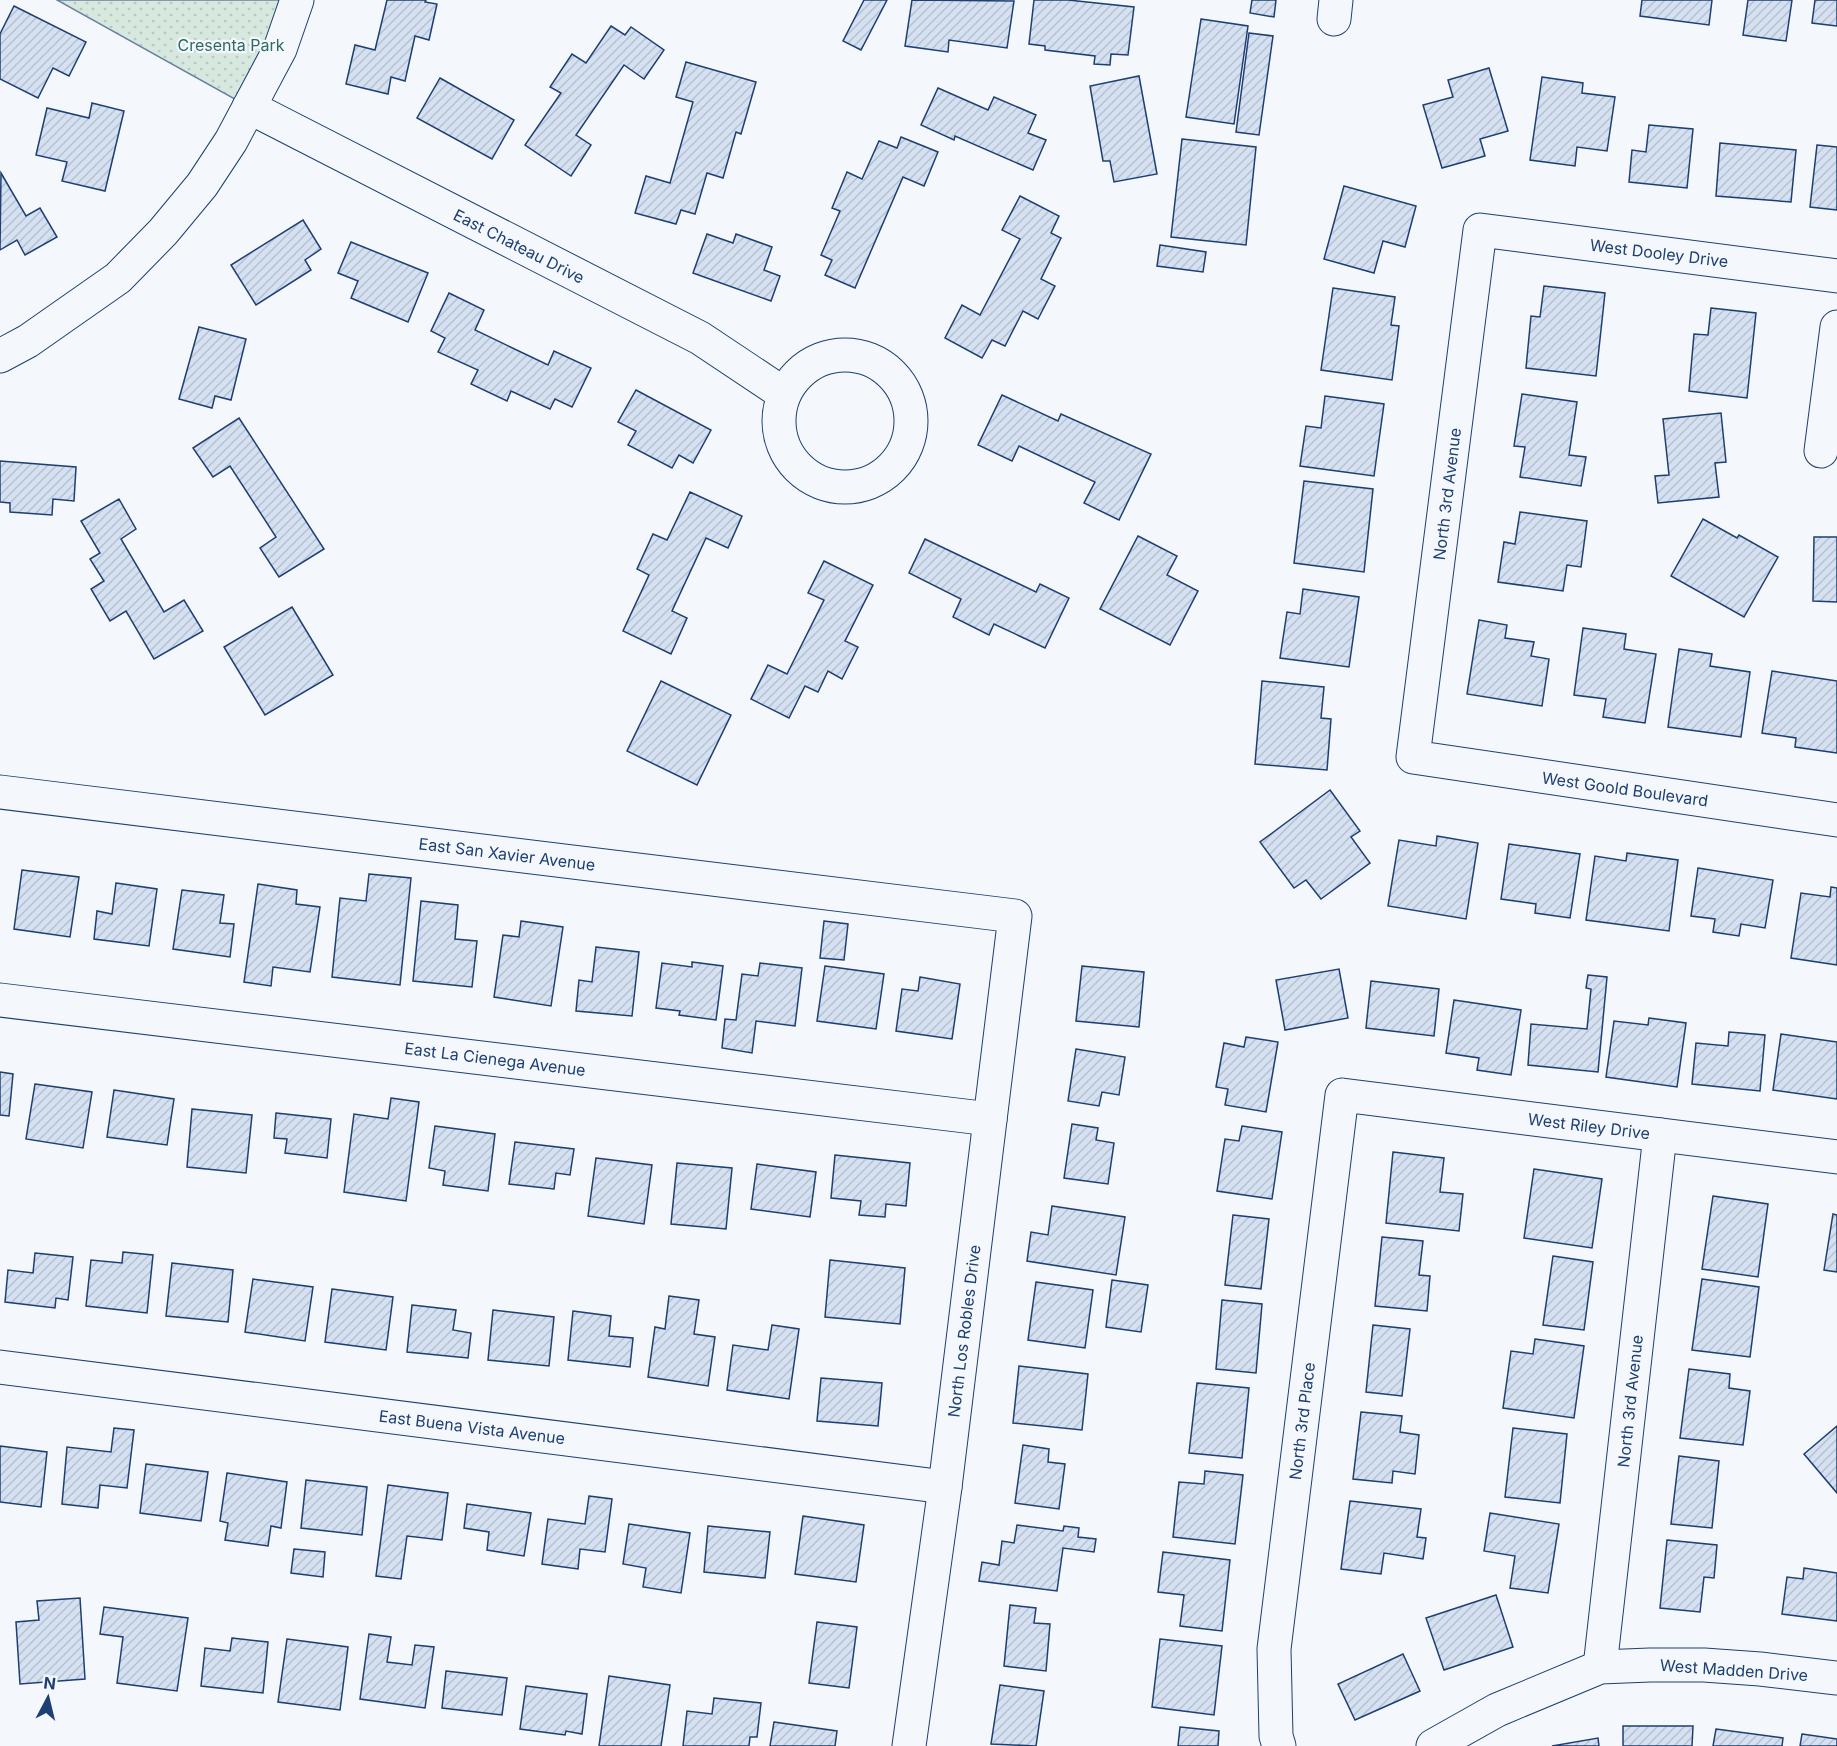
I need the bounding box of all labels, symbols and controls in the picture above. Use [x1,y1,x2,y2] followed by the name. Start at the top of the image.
[177,35,285,55] park label: Cresenta Park
[450,204,588,288] street label: East Chateau Drive
[1589,235,1729,271] street label: West Dooley Drive
[1429,427,1465,561] street label: North 3rd Avenue
[1541,767,1709,811] street label: West Goold Boulevard
[418,833,596,875] street label: East San Xavier Avenue
[403,1038,587,1080] street label: East La Cienega Avenue
[1527,1109,1651,1143] street label: West Riley Drive
[943,1243,985,1419] street label: North Los Robles Drive
[1613,1334,1647,1468] street label: North 3rd Avenue
[1285,1361,1319,1481] street label: North 3rd Place
[378,1406,566,1448] street label: East Buena Vista Avenue
[1659,1655,1809,1685] street label: West Madden Drive
[18,1668,78,1728] north arrow
[43,1672,57,1694] text: N

